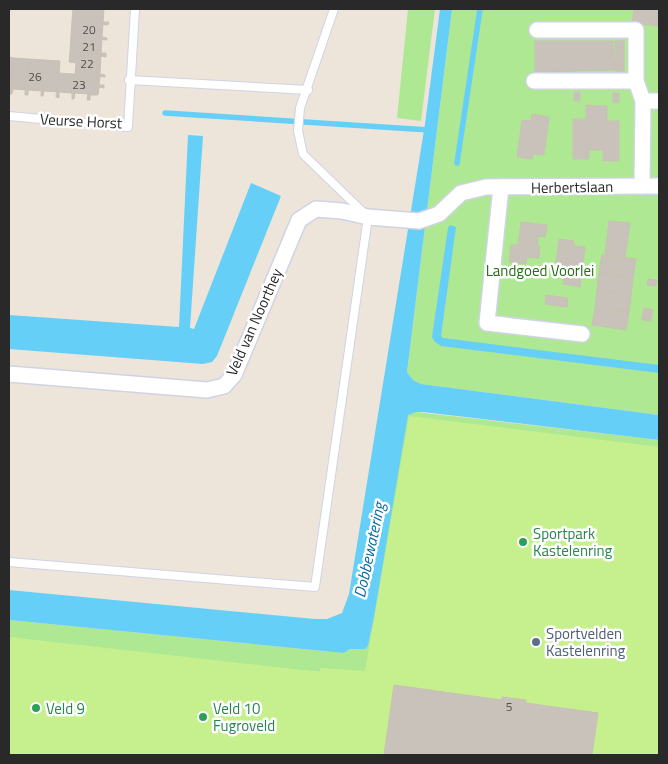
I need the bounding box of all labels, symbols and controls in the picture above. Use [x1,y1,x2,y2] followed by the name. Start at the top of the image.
[82,20,96,39] house number: 20
[82,37,96,56] house number: 21
[80,54,94,73] house number: 22
[28,67,42,86] house number: 26
[72,75,86,94] house number: 23
[39,107,123,135] street label: Veurse Horst
[531,175,613,199] street label: Herbertslaan
[486,259,594,282] park label: Landgoed Voorlei
[220,265,288,379] street label: Veld van Noorthey
[347,498,391,600] water label: Dobbewatering
[533,522,612,562] place label: Sportpark Kastelenring
[517,536,529,548] marker: Sportpark Kastelenring
[546,622,625,662] place label: Sportvelden Kastelenring
[530,636,542,648] marker: Sportvelden Kastelenring
[46,697,85,720] place label: Veld 9
[213,697,275,737] place label: Veld 10 Fugroveld
[506,697,513,716] house number: 5
[30,702,42,714] marker: Veld 9
[197,711,209,723] marker: Veld 10 Fugroveld

